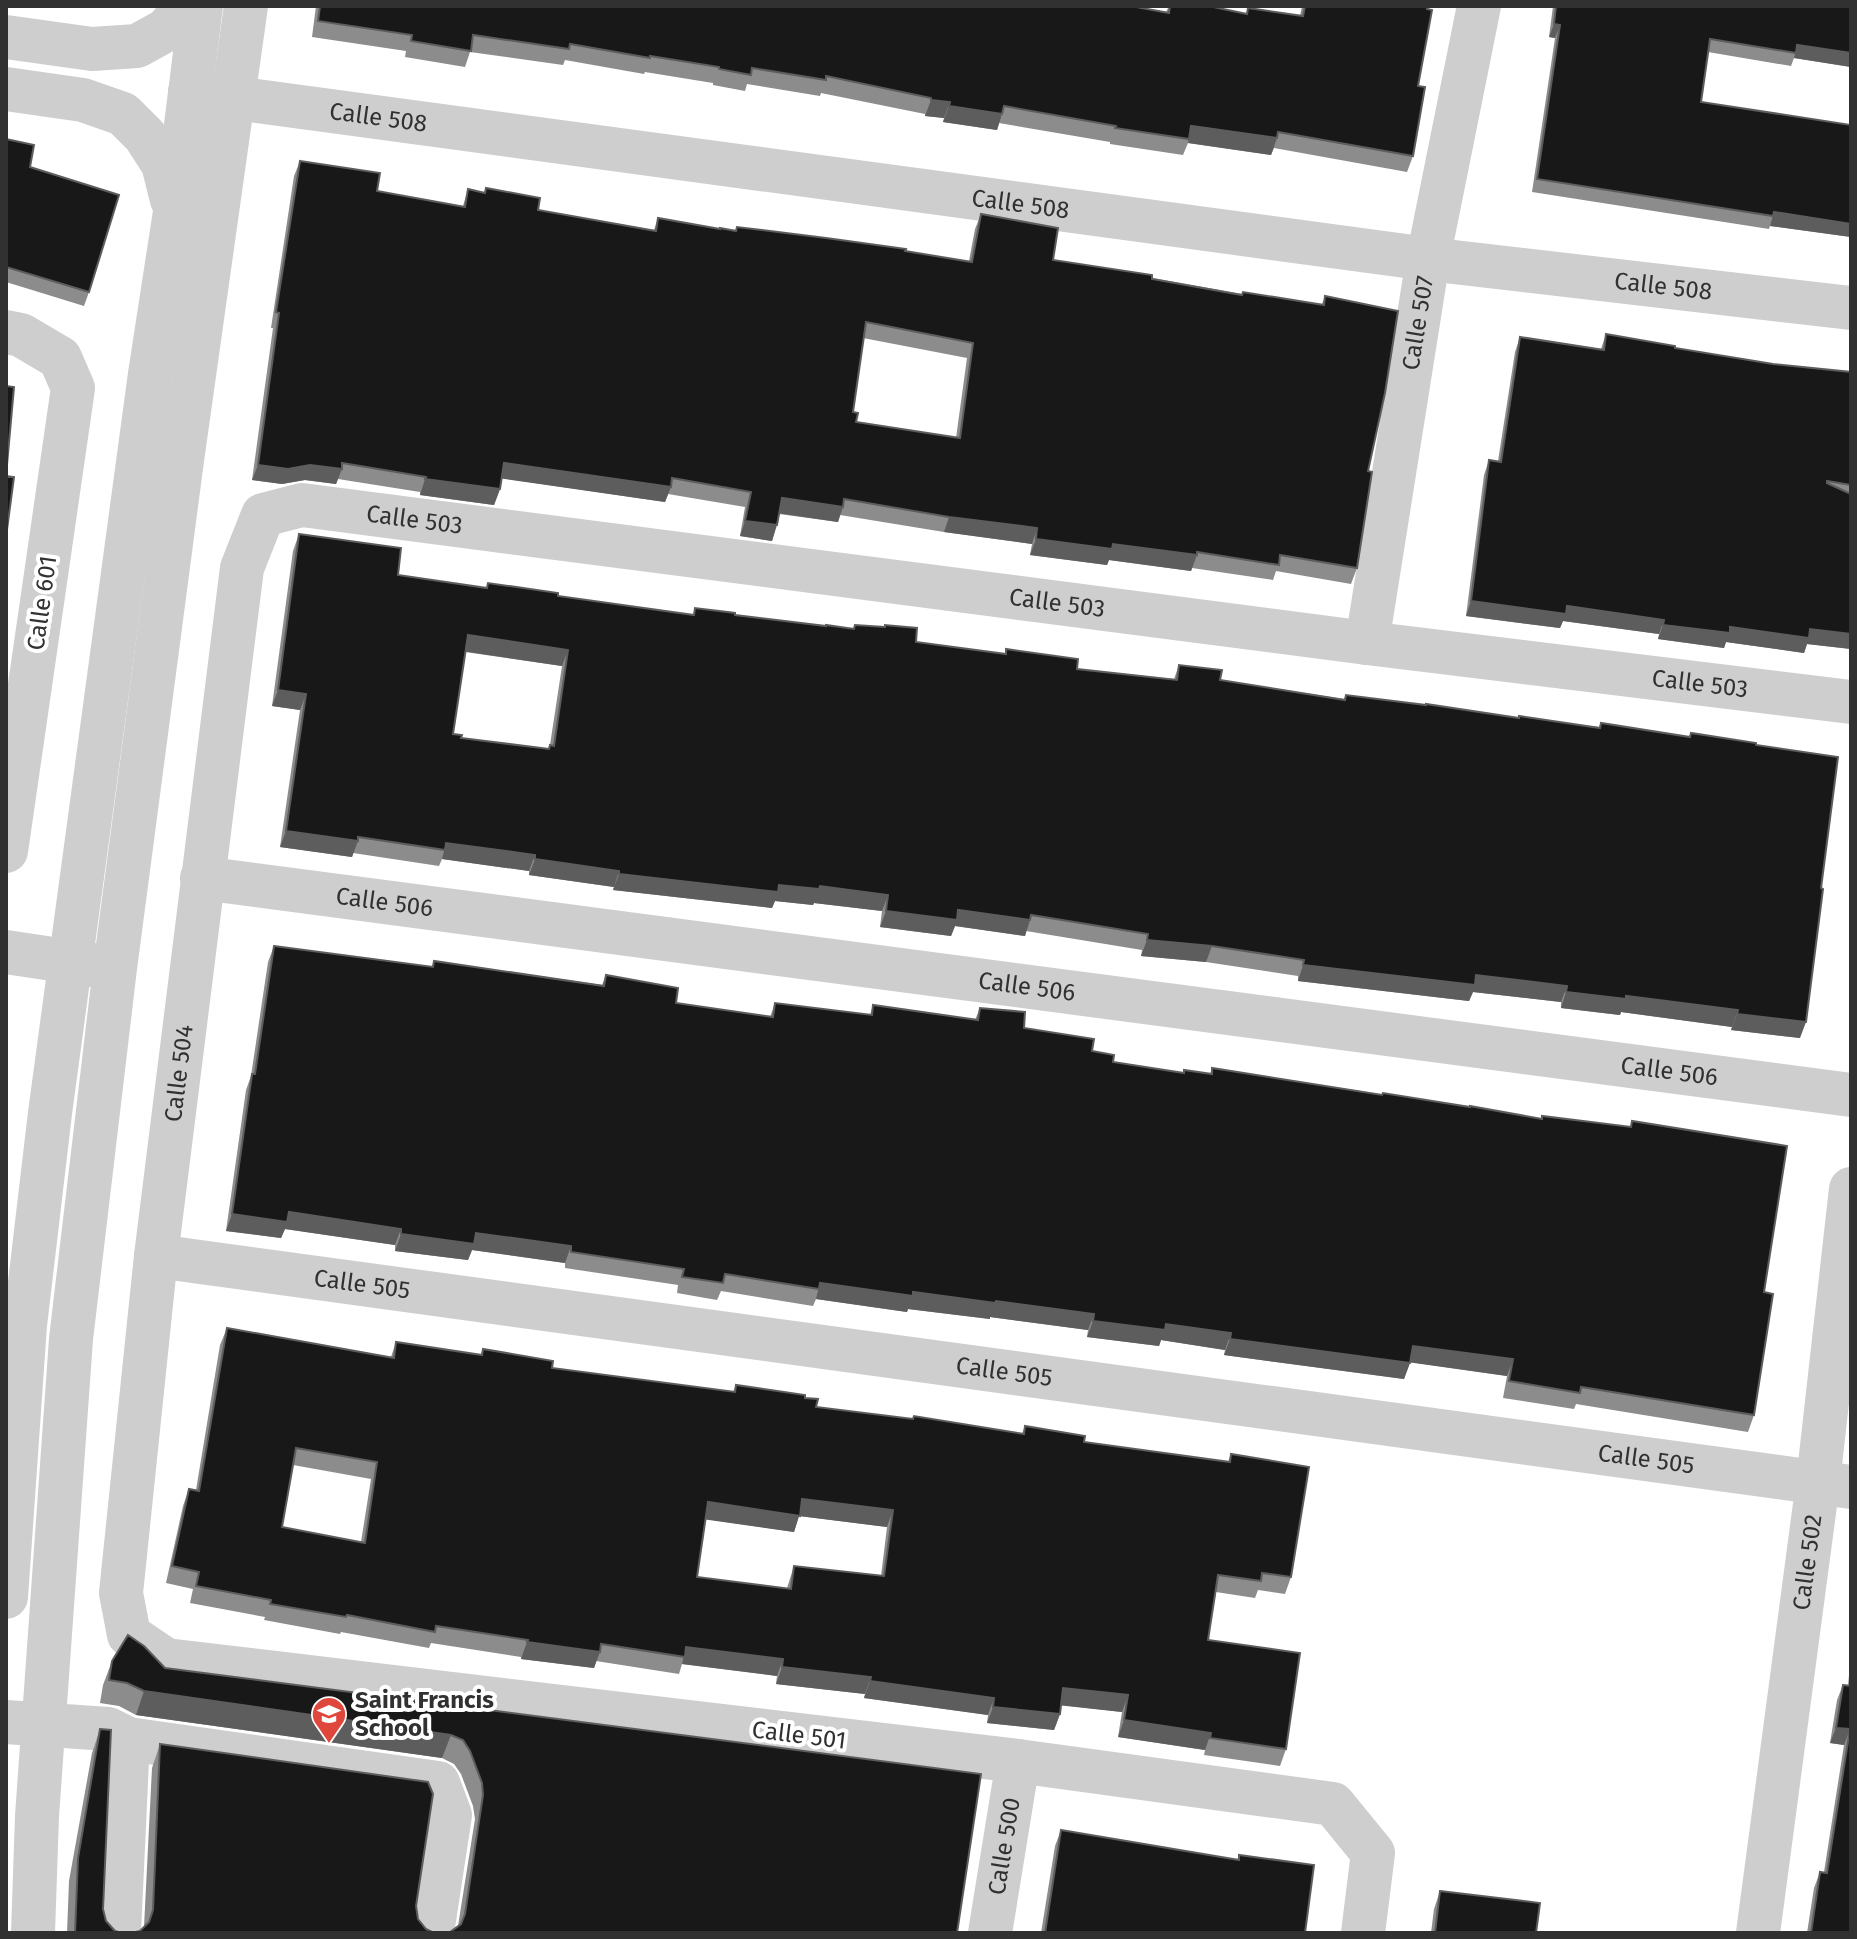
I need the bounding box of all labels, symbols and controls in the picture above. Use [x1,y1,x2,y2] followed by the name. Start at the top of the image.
[328,97,429,138] street label: Calle 508
[970,184,1071,224] street label: Calle 508
[1613,267,1714,306] street label: Calle 508
[1397,274,1439,372] street label: Calle 507
[365,499,464,540] street label: Calle 503
[21,554,63,652] street label: Calle 601
[1007,583,1107,623] street label: Calle 503
[1650,664,1750,703] street label: Calle 503
[334,882,435,922] street label: Calle 506
[977,966,1077,1007] street label: Calle 506
[159,1023,199,1124] street label: Calle 504
[1619,1051,1720,1091] street label: Calle 506
[312,1264,412,1305] street label: Calle 505
[954,1351,1054,1392] street label: Calle 505
[1596,1439,1696,1480] street label: Calle 505
[1787,1513,1828,1612] street label: Calle 502
[355,1686,494,1742] place label: Saint Francis School
[310,1695,348,1745] school or university icon: Saint Francis School
[750,1715,848,1755] street label: Calle 501
[982,1795,1026,1897] street label: Calle 500

